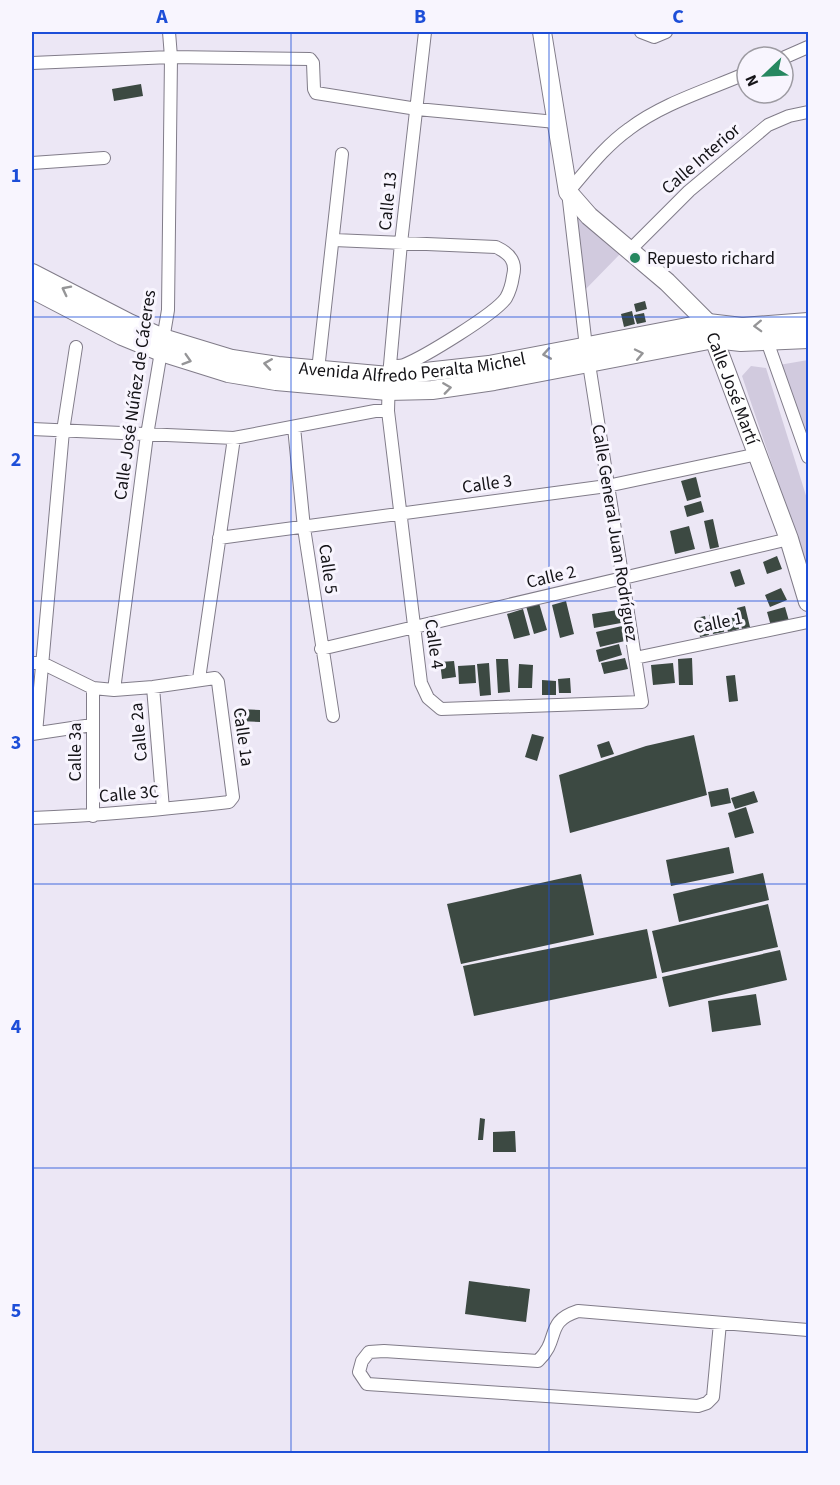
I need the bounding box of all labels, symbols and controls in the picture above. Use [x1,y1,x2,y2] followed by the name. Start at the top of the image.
[155,3,168,31] text: A
[414,3,426,31] text: B
[672,3,684,31] text: C
[735,45,795,105] north arrow
[740,71,764,90] text: N
[656,117,746,200] street label: Calle Interior
[11,162,21,190] text: 1
[372,170,404,232] street label: Calle 13
[647,246,775,271] place label: Repuesto richard
[628,251,642,265] marker: Repuesto richard
[61,286,72,298] one-way arrow
[108,288,162,502] street label: Calle José Núñez de Cáceres
[754,320,763,333] one-way arrow
[700,329,765,449] street label: Calle José Martí
[298,346,528,388] street label: Avenida Alfredo Peralta Michel
[543,347,553,360] one-way arrow
[633,348,643,361] one-way arrow
[181,353,192,365] one-way arrow
[263,359,273,371] one-way arrow
[442,382,451,394] one-way arrow
[585,422,645,644] street label: Calle General Juan Rodríguez
[11,446,21,474] text: 2
[460,468,514,500] street label: Calle 3
[312,542,344,596] street label: Calle 5
[524,559,578,595] street label: Calle 2
[691,606,745,640] street label: Calle 1
[418,617,450,671] street label: Calle 4
[124,701,154,763] street label: Calle 2a
[227,706,259,768] street label: Calle 1a
[63,722,88,782] street label: Calle 3a
[11,729,21,757] text: 3
[98,779,160,809] street label: Calle 3C
[11,1013,22,1041] text: 4
[11,1297,21,1325] text: 5

